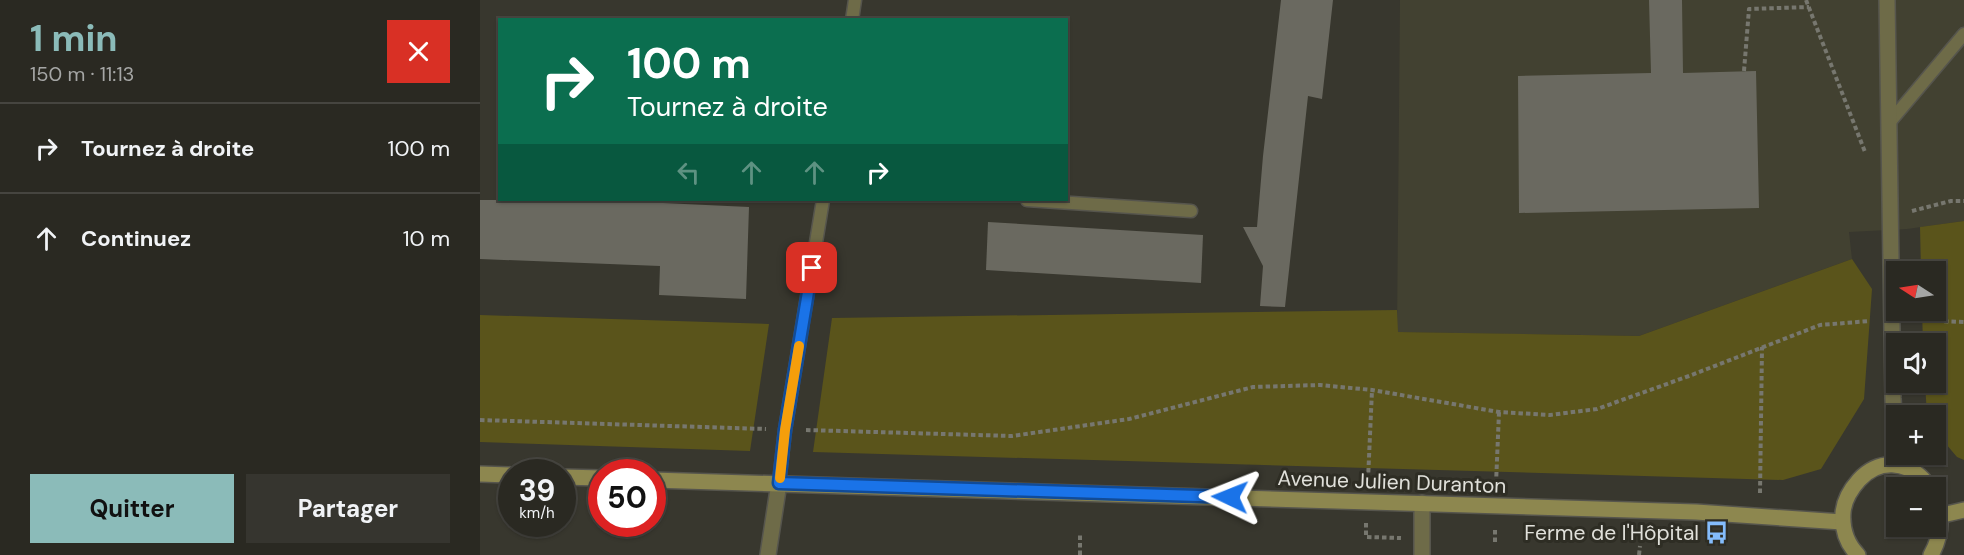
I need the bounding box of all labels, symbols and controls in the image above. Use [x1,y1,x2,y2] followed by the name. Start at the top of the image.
[30,15,118,62] text: 1 min
[387,20,450,83] button: close
[627,36,751,91] text: 100 m
[528,42,606,120] icon: right
[30,61,134,87] text: 150 m · 11:13
[627,89,828,124] text: Tournez à droite
[30,132,63,165] icon: right
[81,134,254,163] text: Tournez à droite
[388,134,450,163] text: 100 m
[672,156,705,189] icon: left
[735,156,768,189] icon: ahead
[798,156,831,189] icon: ahead
[861,156,894,189] icon: right
[30,222,63,255] icon: ahead
[81,224,191,253] text: Continuez
[403,224,450,253] text: 10 m
[786,242,837,293] pin
[795,251,828,284] icon: arrive
[1886,261,1946,321] north arrow
[1886,261,1946,537] map controls
[1886,333,1946,393] button: sound
[1886,405,1946,465] button: +
[588,459,666,537] speed limit sign: 50
[1277,464,1507,500] street label: Avenue Julien Duranton
[1198,465,1262,529] position arrow
[519,471,555,510] text: 39
[30,474,234,543] button: Quitter
[246,474,450,543] button: Partager
[1886,477,1946,537] button: −
[519,503,555,523] text: km/h
[1524,519,1699,547] place label: Ferme de l'Hôpital
[1704,520,1730,546] bus stop icon: Ferme de l'Hôpital

